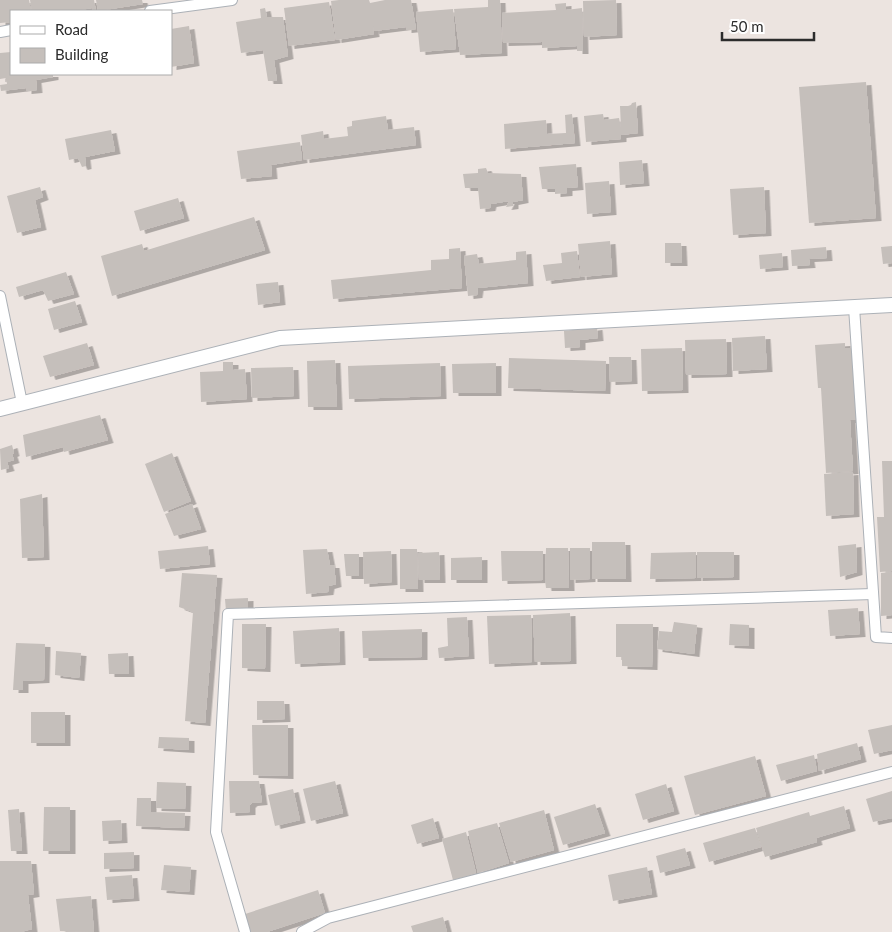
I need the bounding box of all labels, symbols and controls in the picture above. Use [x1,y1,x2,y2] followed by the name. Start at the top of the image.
[10,10,172,75] legend
[722,10,814,42] scale bar
[730,17,764,35] text: 50 m
[55,20,88,38] text: Road
[55,45,108,63] text: Building

